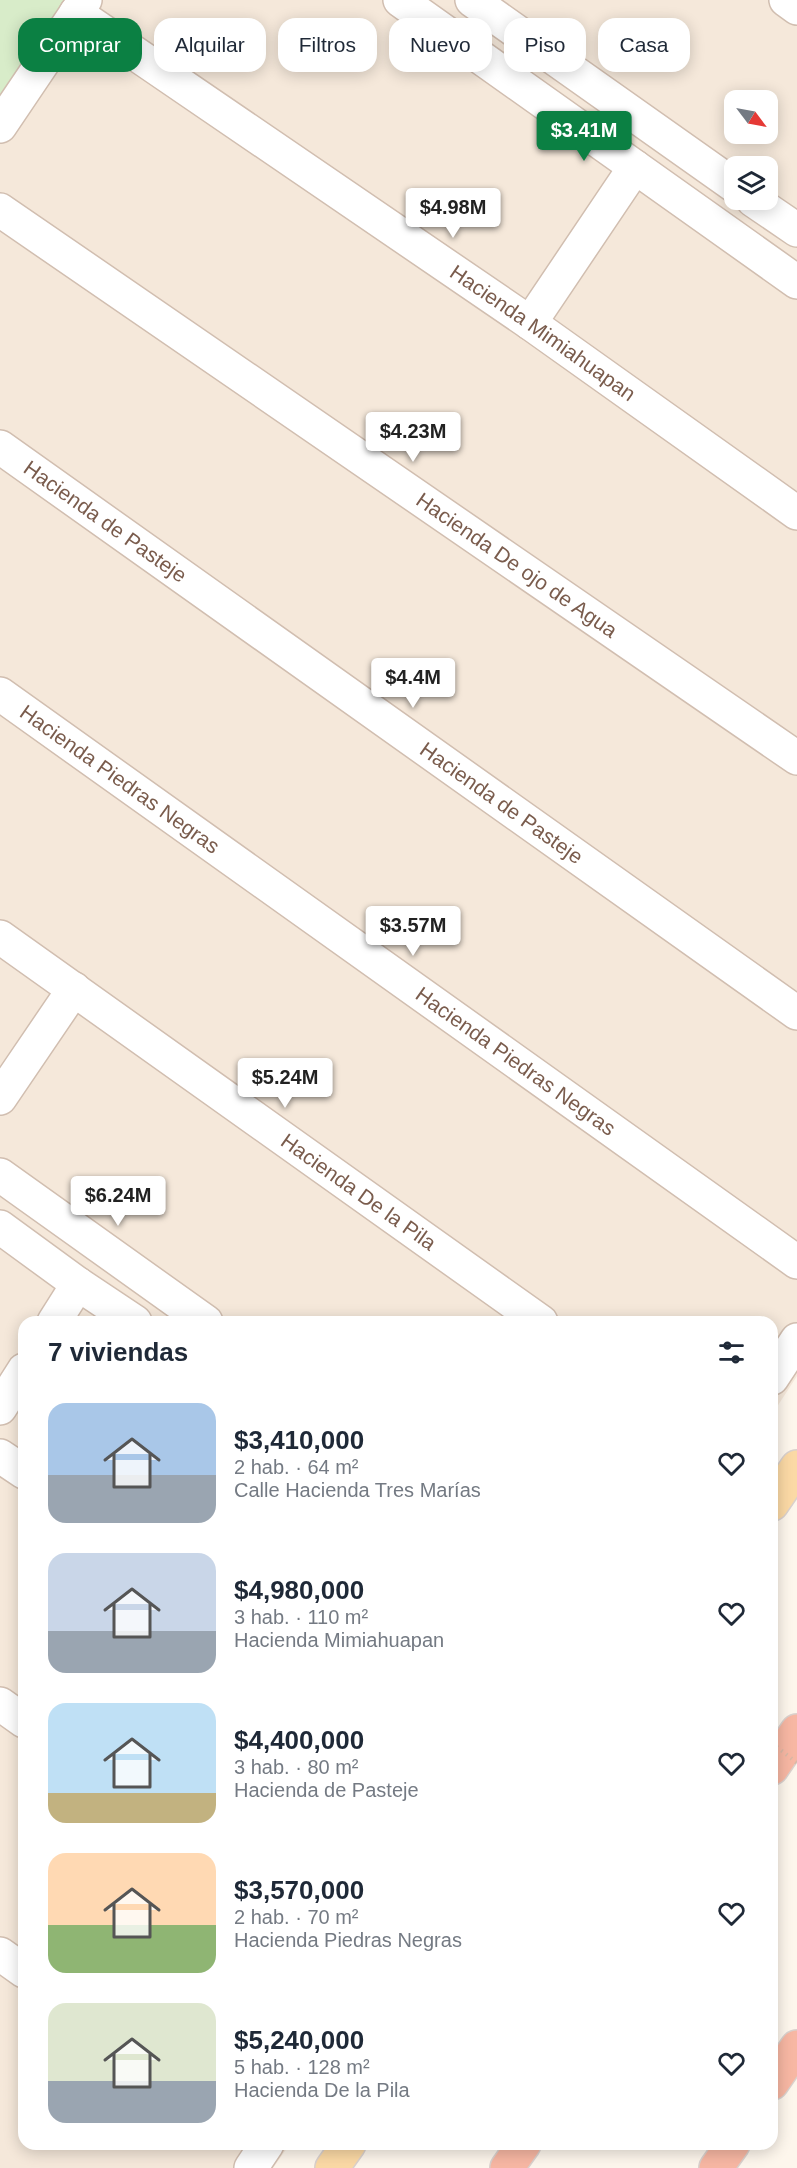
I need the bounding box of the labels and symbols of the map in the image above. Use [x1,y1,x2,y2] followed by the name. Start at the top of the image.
[724,90,778,144] north arrow
[535,111,633,162] pin: $3.41M
[404,188,502,239] pin: $4.98M
[446,260,640,405] street label: Hacienda Mimiahuapan
[364,412,462,463] pin: $4.23M
[20,456,191,587] street label: Hacienda de Pasteje
[412,488,622,642] street label: Hacienda De ojo de Agua
[371,658,455,709] pin: $4.4M
[16,700,224,858] street label: Hacienda Piedras Negras
[416,737,587,868] street label: Hacienda de Pasteje
[364,906,462,957] pin: $3.57M
[412,982,620,1140] street label: Hacienda Piedras Negras
[236,1058,334,1109] pin: $5.24M
[277,1129,441,1255] street label: Hacienda De la Pila
[69,1176,167,1227] pin: $6.24M

